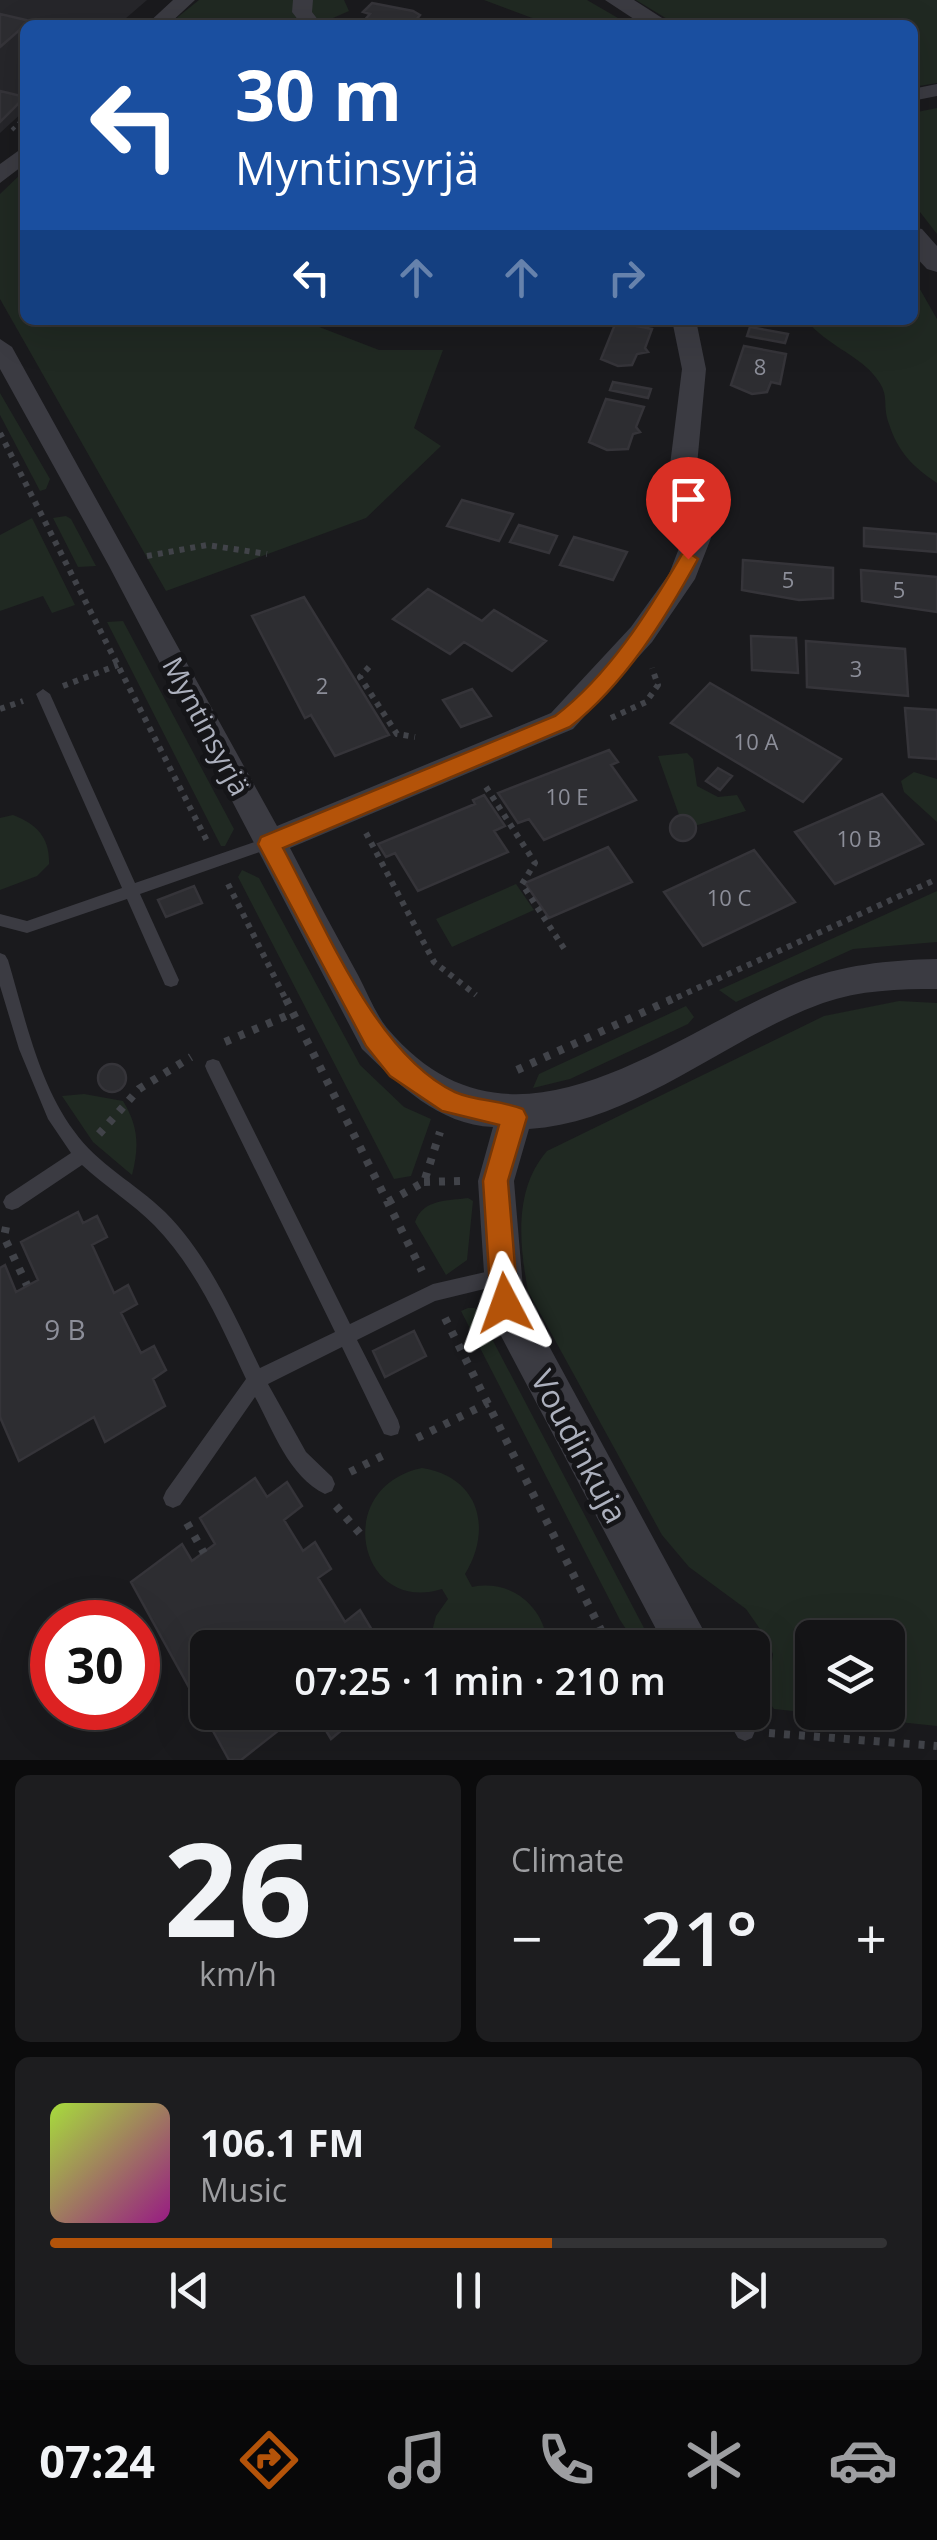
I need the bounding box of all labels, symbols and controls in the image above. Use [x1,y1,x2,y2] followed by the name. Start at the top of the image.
[235,46,402,142] text: 30 m
[70,60,200,190] icon: left
[235,137,479,198] text: Myntinsyrjä
[284,250,339,305] icon: left
[389,250,444,305] icon: ahead
[494,250,549,305] icon: ahead
[599,250,654,305] icon: right
[754,351,766,381] house number: 8
[646,457,731,560] pin
[661,472,716,527] icon: arrive
[782,564,794,594] house number: 5
[893,574,905,604] house number: 5
[155,650,259,802] street label: Myntinsyrjä
[850,653,862,683] house number: 3
[316,670,328,700] house number: 2
[734,726,778,756] house number: 10 A
[545,781,589,811] house number: 10 E
[836,823,882,853] house number: 10 B
[707,882,752,912] house number: 10 C
[453,1251,557,1355] position arrow
[44,1310,86,1348] house number: 9 B
[522,1362,638,1530] street label: Voudinkuja
[30,1600,160,1730] speed limit sign: 30
[795,1620,905,1730] map controls
[795,1620,905,1730] button: layers
[294,1654,666,1706] text: 07:25 · 1 min · 210 m
[164,1798,312,1975] text: 26
[511,1838,624,1881] text: Climate
[640,1886,758,1988] text: 21°
[511,1900,542,1975] text: −
[856,1900,887,1975] text: +
[199,1952,277,1995] text: km/h
[200,2116,364,2168] text: 106.1 FM
[200,2168,287,2211] text: Music
[162,2263,217,2318] icon: previous
[441,2263,496,2318] icon: pause
[720,2263,775,2318] icon: next
[234,2425,304,2495] icon: directions
[382,2425,452,2495] icon: music
[531,2425,601,2495] icon: phone
[679,2425,749,2495] icon: climate
[828,2425,898,2495] icon: car
[39,2430,155,2491] text: 07:24

